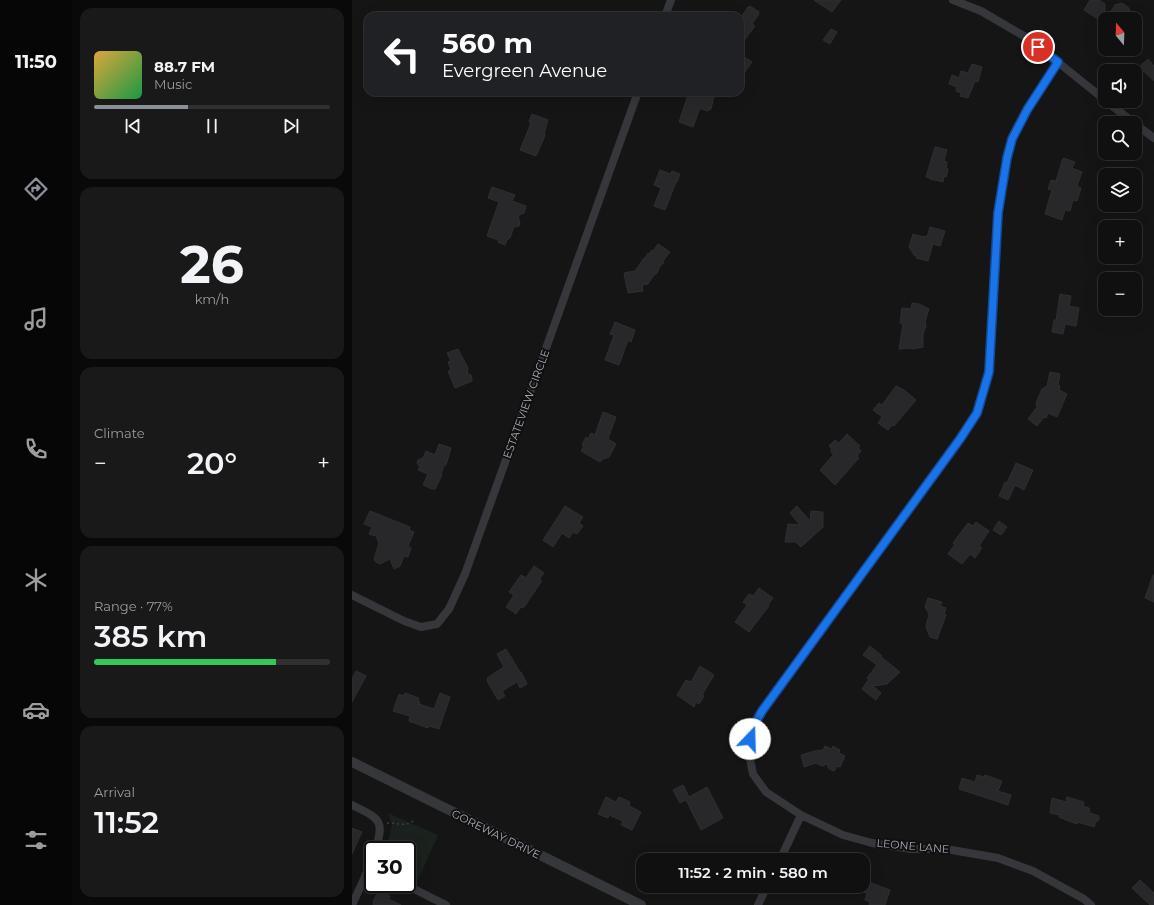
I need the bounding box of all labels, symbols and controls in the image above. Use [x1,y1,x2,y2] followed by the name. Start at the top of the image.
[1098,12,1142,56] north arrow
[1098,12,1142,316] map controls
[442,26,533,60] text: 560 m
[376,28,428,80] icon: left
[1021,30,1055,64] pin
[1027,36,1049,58] icon: arrive
[15,51,57,73] text: 11:50
[154,57,215,76] text: 88.7 FM
[442,60,607,82] text: Evergreen Avenue
[1098,64,1142,108] button: sound
[154,76,192,92] text: Music
[122,115,144,137] icon: previous
[201,115,223,137] icon: pause
[280,115,302,137] icon: next
[1098,116,1142,160] button: search
[1098,168,1142,212] button: layers
[22,175,50,203] icon: directions
[1098,220,1142,264] button: +
[180,233,244,296] text: 26
[1098,272,1142,316] button: −
[195,291,229,307] text: km/h
[22,305,50,333] icon: music
[500,348,552,460] street label: ESTATEVIEW CIRCLE
[94,425,145,441] text: Climate
[22,435,50,463] icon: phone
[187,445,237,482] text: 20°
[94,450,107,477] text: −
[317,450,330,477] text: +
[22,566,50,594] icon: climate
[94,598,173,614] text: Range · 77%
[94,618,207,655] text: 385 km
[22,696,50,724] icon: car
[729,718,771,760] position arrow
[94,784,135,800] text: Arrival
[94,804,159,841] text: 11:52
[449,806,543,862] street label: GOREWAY DRIVE
[22,826,50,854] icon: filters
[876,836,950,856] street label: LEONE LANE
[364,841,416,893] speed limit sign: 30
[678,863,828,882] text: 11:52 · 2 min · 580 m

